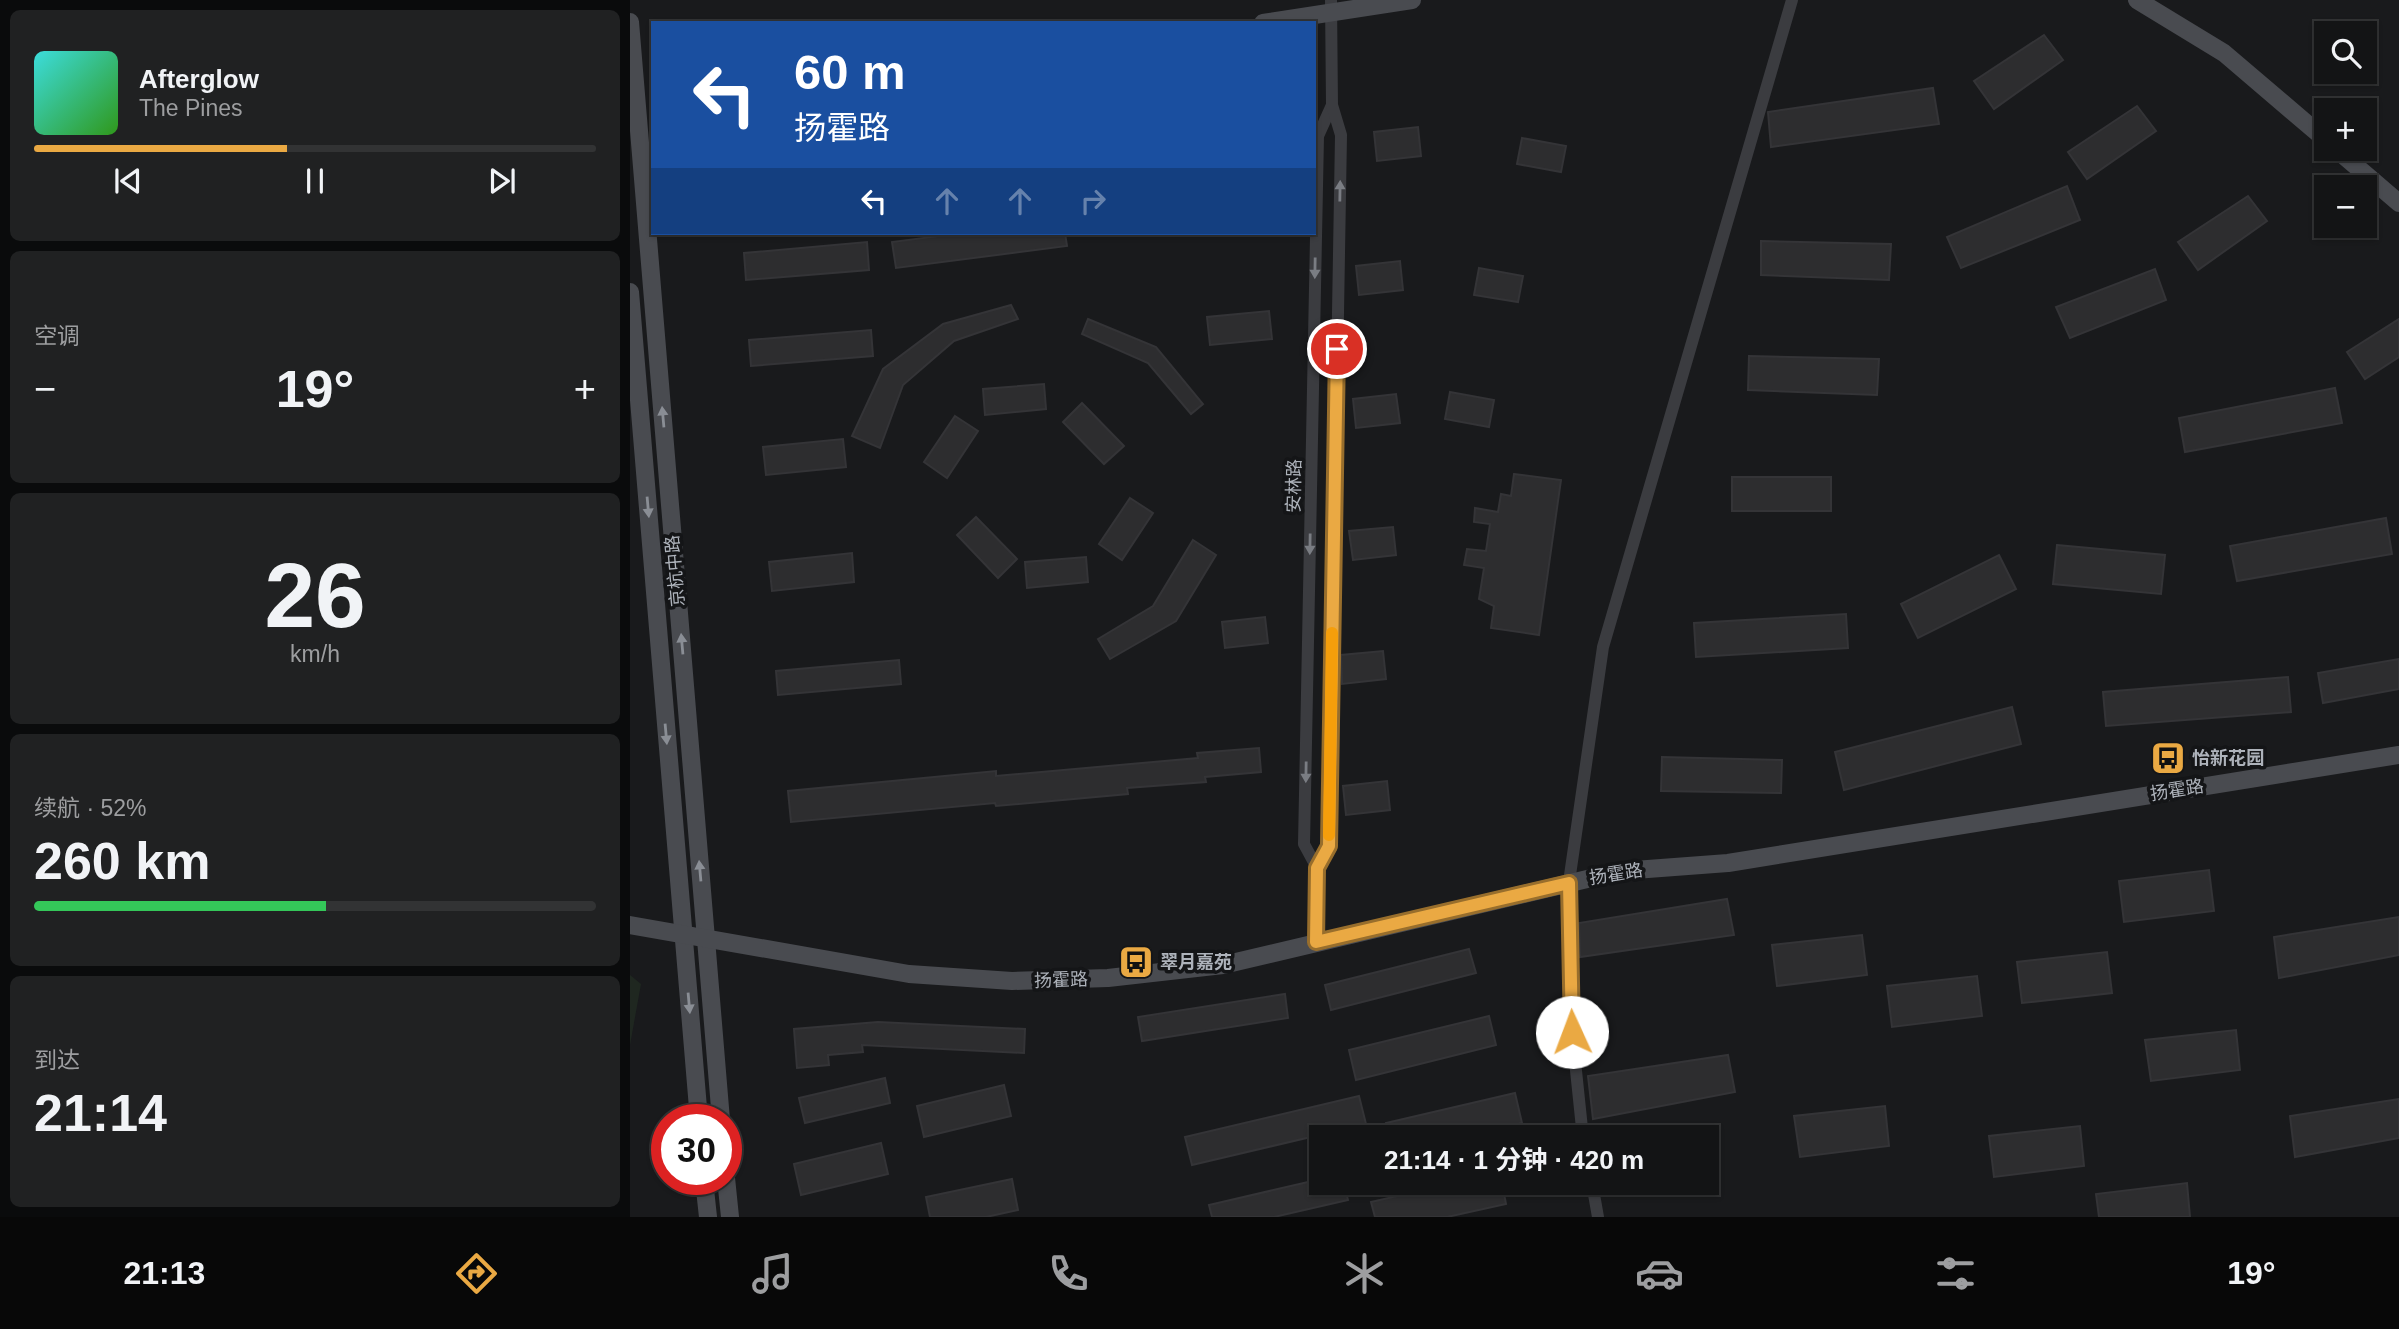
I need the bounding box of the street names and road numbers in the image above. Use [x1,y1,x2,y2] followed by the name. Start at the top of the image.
[1284,459,1304,513] street label: 安林路
[662,534,688,608] street label: 京杭中路
[2149,776,2205,804] street label: 扬霍路
[1588,860,1644,888] street label: 扬霍路
[1034,969,1088,991] street label: 扬霍路

